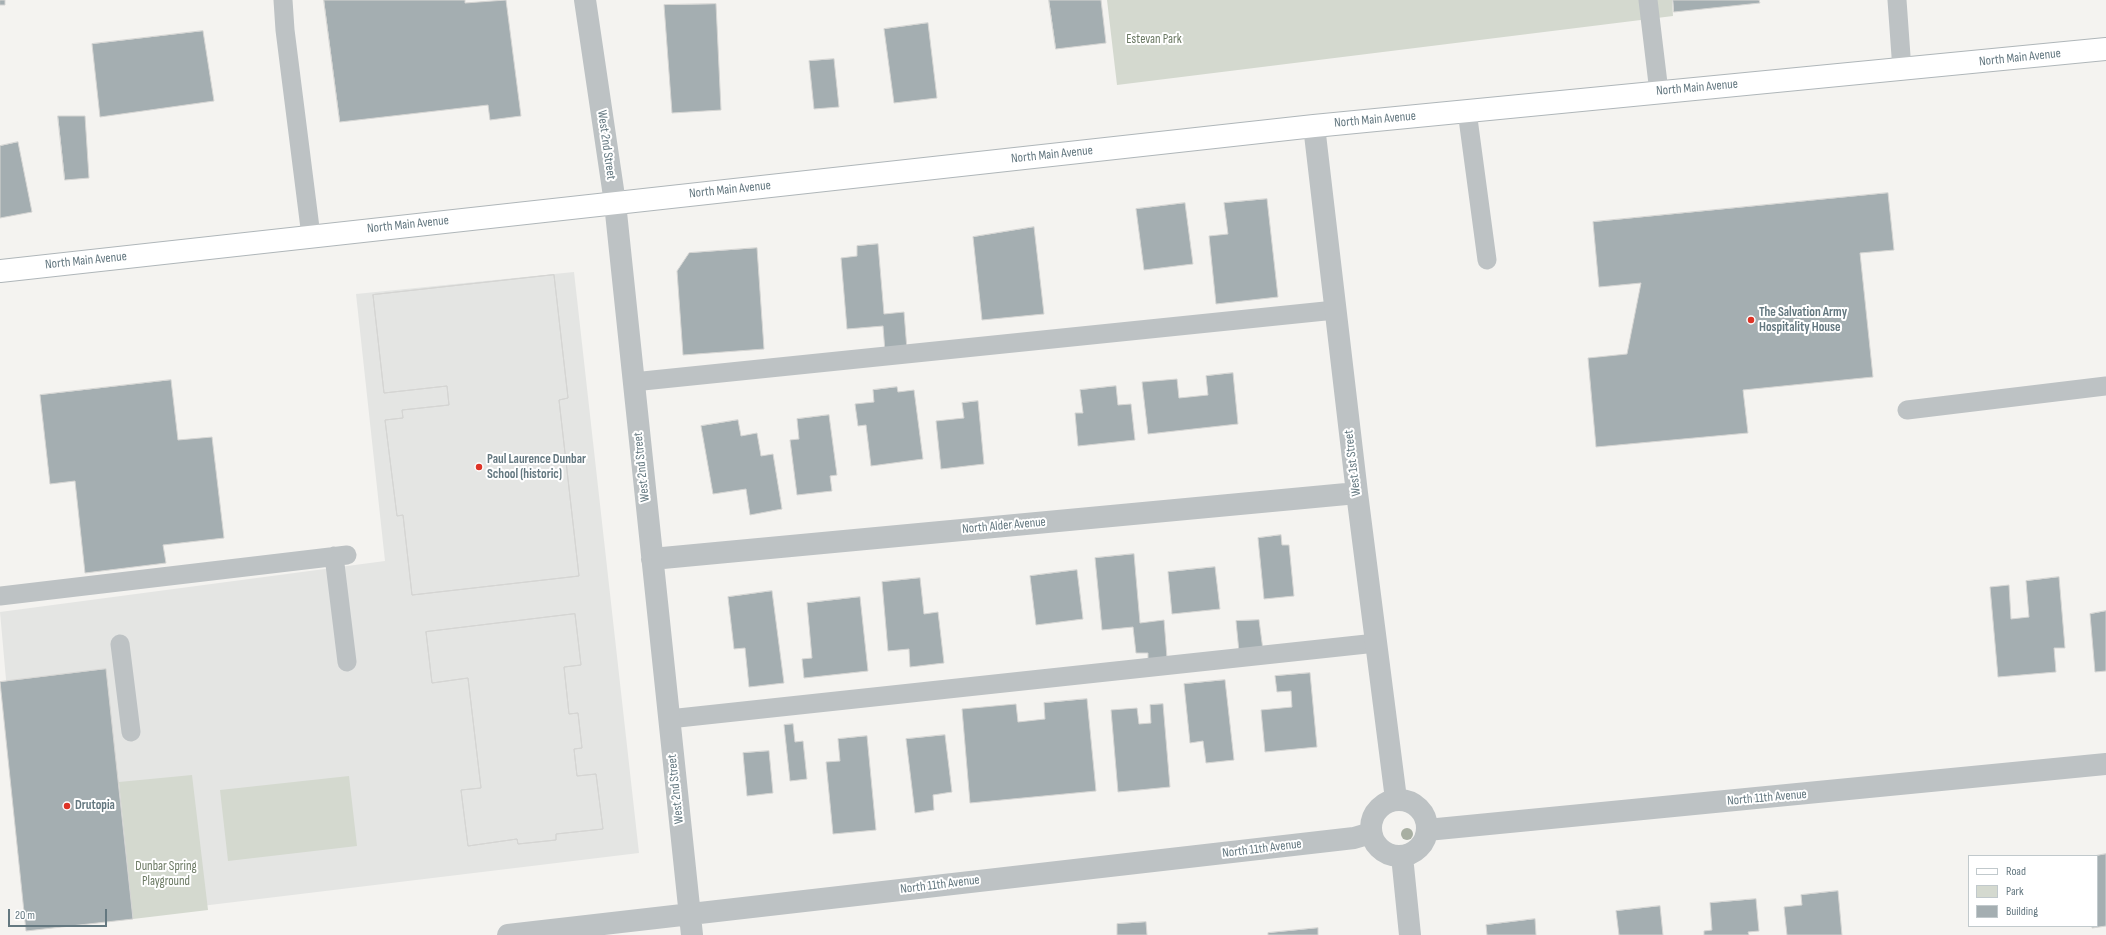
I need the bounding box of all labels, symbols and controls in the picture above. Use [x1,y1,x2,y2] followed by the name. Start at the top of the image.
[1126,32,1182,48] park label: Estevan Park
[1978,46,2062,70] street label: North Main Avenue
[1655,77,1739,99] street label: North Main Avenue
[593,109,619,181] street label: West 2nd Street
[1333,109,1417,131] street label: North Main Avenue
[1010,143,1094,167] street label: North Main Avenue
[688,178,772,202] street label: North Main Avenue
[366,213,450,237] street label: North Main Avenue
[44,249,128,273] street label: North Main Avenue
[1759,305,1847,336] place label: The Salvation Army Hospitality House
[1746,315,1756,325] marker: The Salvation Army Hospitality House
[1341,429,1365,497] street label: West 1st Street
[631,431,653,503] street label: West 2nd Street
[487,452,586,483] place label: Paul Laurence Dunbar School (historic)
[474,462,484,472] marker: Paul Laurence Dunbar School (historic)
[962,515,1046,537] street label: North Alder Avenue
[665,753,687,825] street label: West 2nd Street
[1727,787,1807,809] street label: North 11th Avenue
[75,798,115,814] place label: Drutopia
[62,801,72,811] marker: Drutopia
[1221,836,1303,862] street label: North 11th Avenue
[1968,855,2098,927] legend
[135,859,197,890] park label: Dunbar Spring Playground
[2006,864,2026,879] text: Road
[899,872,981,898] street label: North 11th Avenue
[2006,884,2024,899] text: Park
[10,901,109,927] scale bar
[2006,904,2038,919] text: Building
[15,908,35,923] text: 20 m

